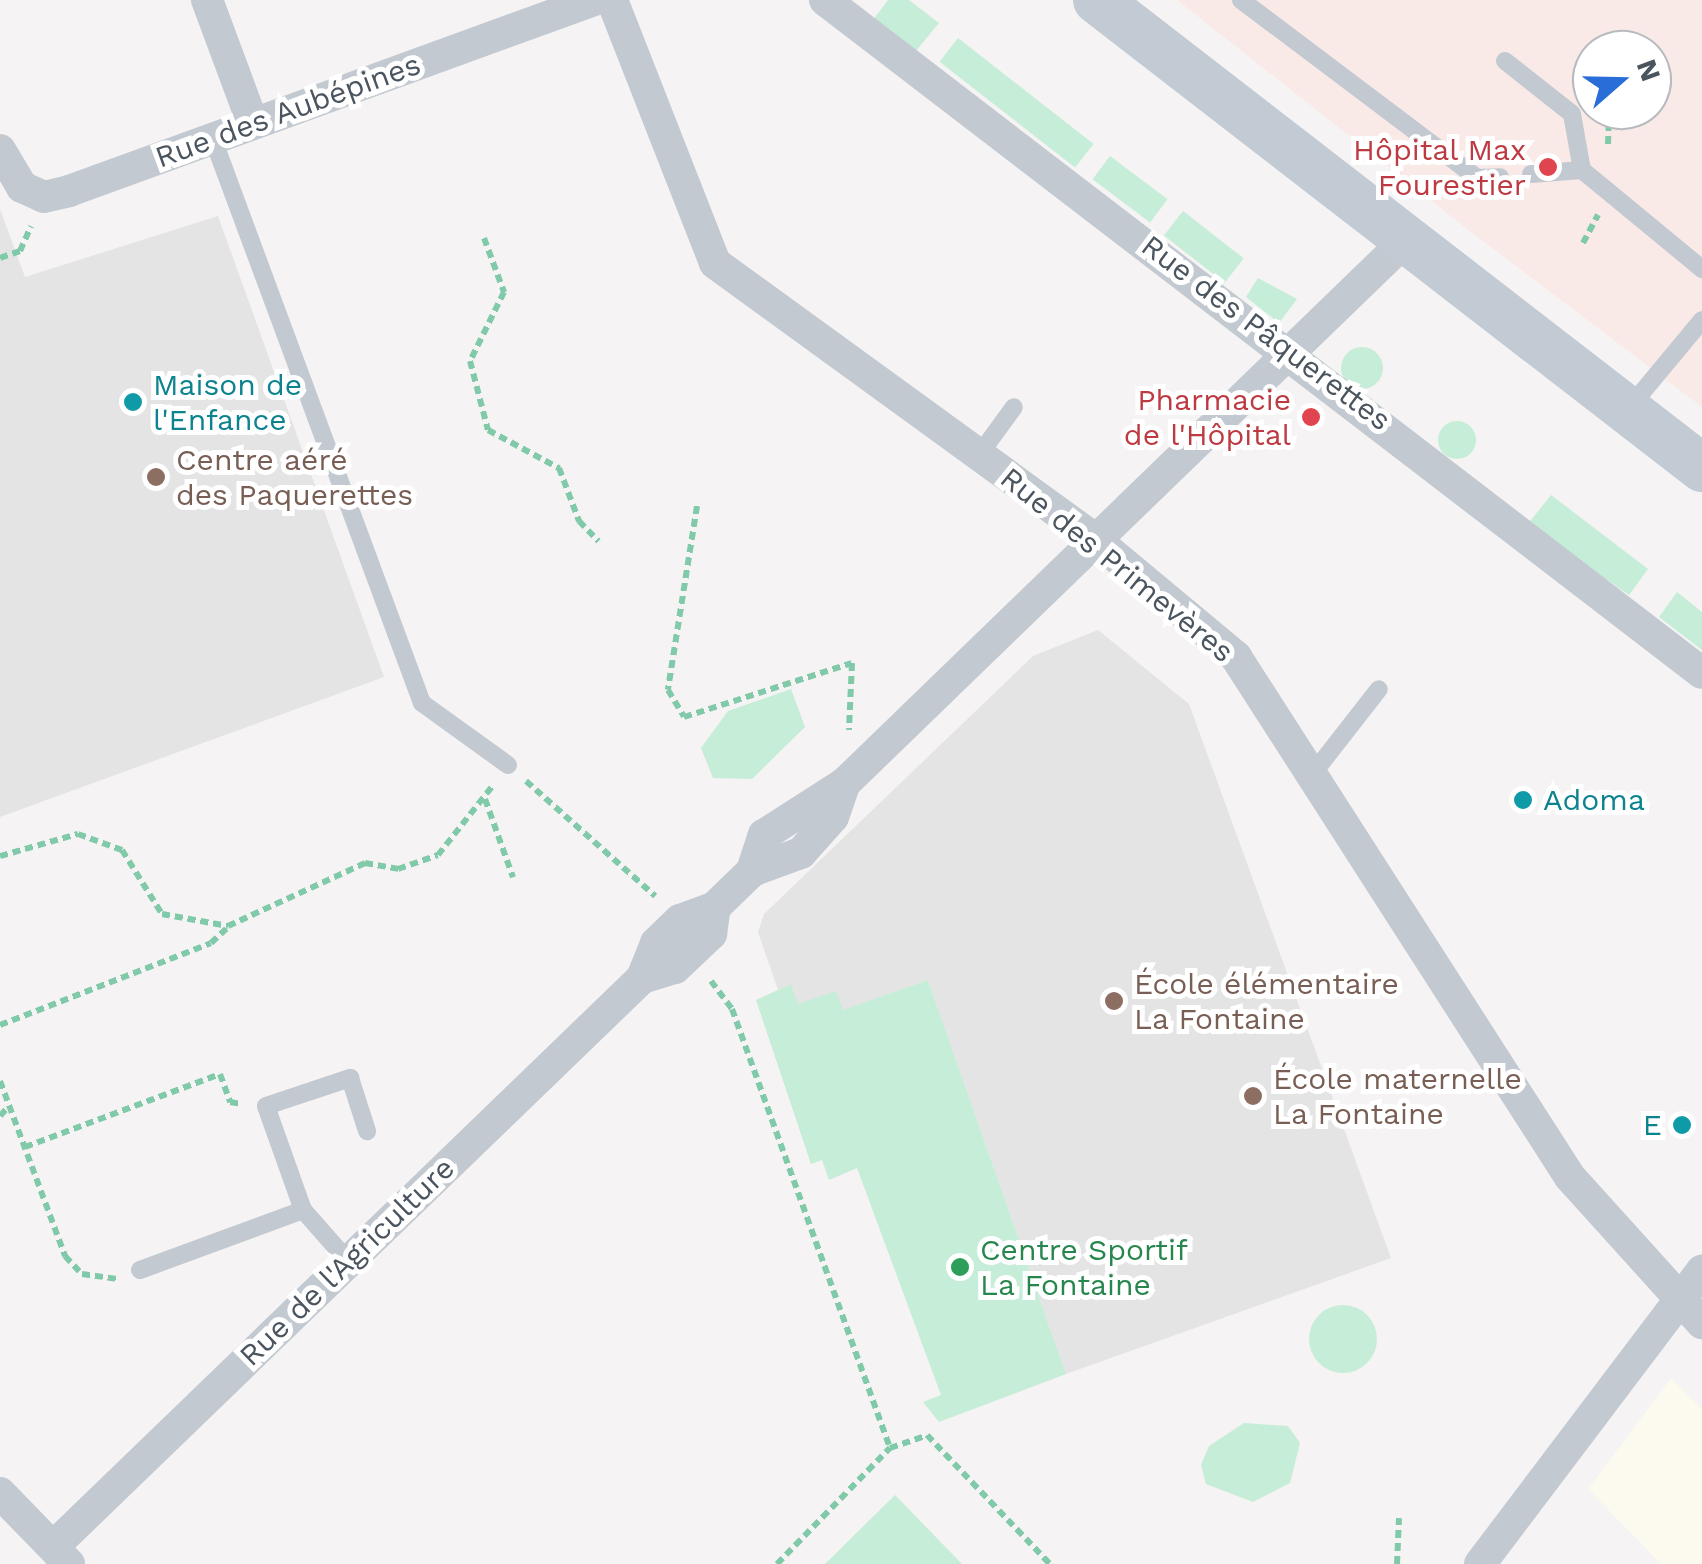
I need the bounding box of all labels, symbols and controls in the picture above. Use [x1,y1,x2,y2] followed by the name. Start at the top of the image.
[1572,30,1672,130] north arrow
[150,46,426,176] street label: Rue des Aubépines
[1630,55,1668,86] text: N
[1352,132,1526,202] place label: Hôpital Max Fourestier
[1535,154,1561,180] marker: Hôpital Max Fourestier
[1134,228,1398,438] street label: Rue des Pâquerettes
[153,367,302,438] place label: Maison de l'Enfance
[1124,382,1291,452] place label: Pharmacie de l'Hôpital
[122,391,144,413] marker: Maison de l'Enfance
[1300,406,1322,428] marker: Pharmacie de l'Hôpital
[176,442,413,512] place label: Centre aéré des Paquerettes
[993,460,1241,670] street label: Rue des Primevères
[145,466,167,488] marker: Centre aéré des Paquerettes
[1543,782,1645,818] place label: Adoma
[1512,789,1534,811] marker: Adoma
[1134,966,1399,1036] place label: École élémentaire La Fontaine
[1103,990,1125,1012] marker: École élémentaire La Fontaine
[1273,1061,1522,1132] place label: École maternelle La Fontaine
[1242,1085,1264,1107] marker: École maternelle La Fontaine
[1643,1107,1662,1143] place label: E
[1671,1114,1693,1136] marker: E
[232,1150,462,1374] street label: Rue de l'Agriculture
[980,1232,1188,1302] place label: Centre Sportif La Fontaine
[949,1256,971,1278] marker: Centre Sportif La Fontaine

